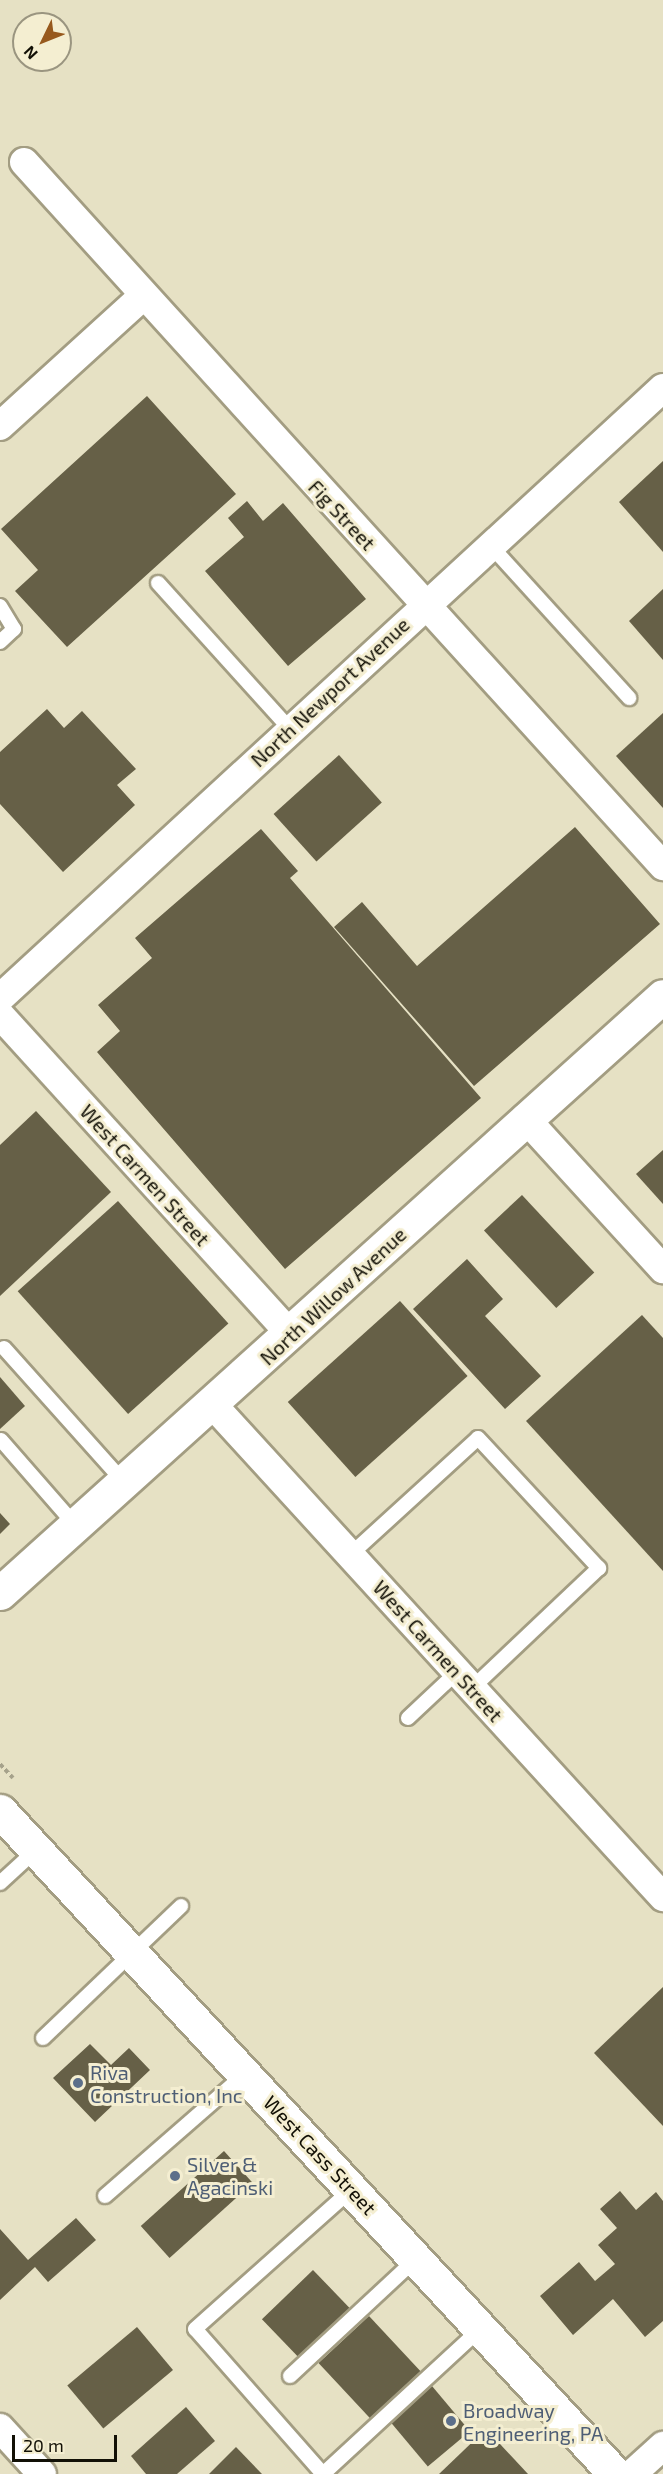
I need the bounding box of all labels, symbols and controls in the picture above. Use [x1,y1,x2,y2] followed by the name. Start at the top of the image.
[12,12,72,72] north arrow
[19,43,41,64] text: N
[304,475,380,555] street label: Fig Street
[246,612,414,772] street label: North Newport Avenue
[75,1099,215,1251] street label: West Carmen Street
[255,1222,411,1370] street label: North Willow Avenue
[368,1575,508,1727] street label: West Carmen Street
[90,2060,243,2107] place label: Riva Construction, Inc
[71,2076,85,2090] marker: Riva Construction, Inc
[259,2090,381,2220] street label: West Cass Street
[187,2152,273,2199] place label: Silver & Agacinski
[168,2169,182,2183] marker: Silver & Agacinski
[463,2398,603,2445] place label: Broadway Engineering, PA
[444,2414,458,2428] marker: Broadway Engineering, PA
[15,2423,120,2461] scale bar
[23,2434,64,2456] text: 20 m

